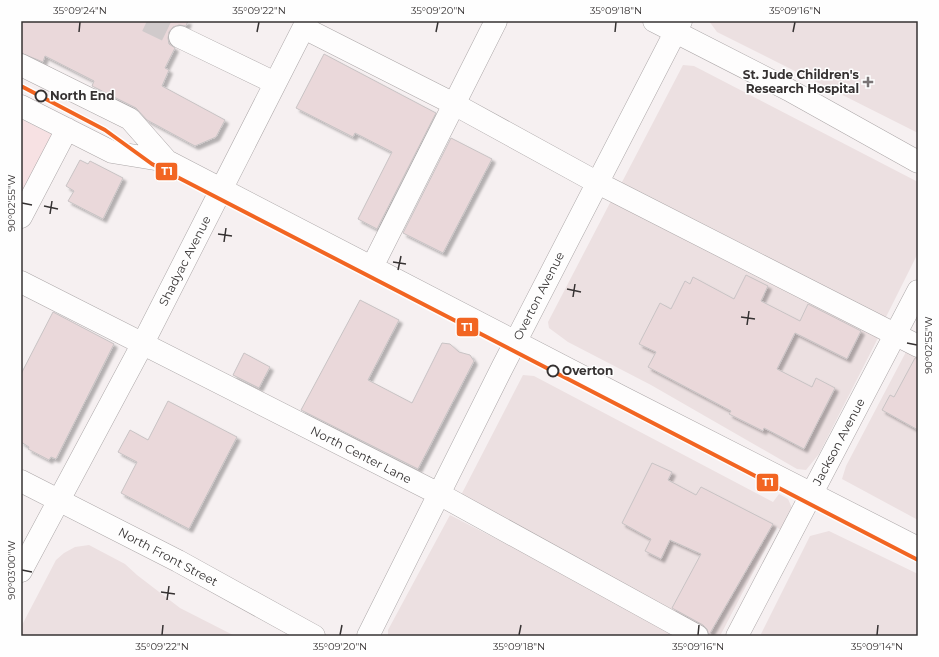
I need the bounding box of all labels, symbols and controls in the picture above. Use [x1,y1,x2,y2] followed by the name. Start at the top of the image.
[53,4,107,17] text: 35°09'24"N
[232,4,286,17] text: 35°09'22"N
[411,4,465,17] text: 35°09'20"N
[590,4,642,17] text: 35°09'18"N
[769,4,821,17] text: 35°09'16"N
[743,67,860,96] place label: St. Jude Children's Research Hospital
[862,76,874,88] marker: St. Jude Children's Research Hospital
[50,88,115,103] place label: North End
[34,89,48,103] marker: North End
[155,162,178,181] line badge: T1
[161,164,173,178] text: T1
[5,174,18,232] text: 90°02'55"W
[155,213,214,308] street label: Shadyac Avenue
[510,249,567,343] street label: Overton Avenue
[922,316,935,374] text: 90°02'55"W
[456,317,479,337] line badge: T1
[461,320,473,334] text: T1
[562,363,613,378] place label: Overton
[546,364,560,378] marker: Overton
[809,396,868,489] street label: Jackson Avenue
[308,423,414,487] street label: North Center Lane
[756,473,779,492] line badge: T1
[762,475,774,489] text: T1
[116,524,221,589] street label: North Front Street
[5,540,18,600] text: 90°03'00"W
[135,640,189,653] text: 35°09'22"N
[313,640,367,653] text: 35°09'20"N
[493,640,545,653] text: 35°09'18"N
[672,640,724,653] text: 35°09'16"N
[851,640,903,653] text: 35°09'14"N

